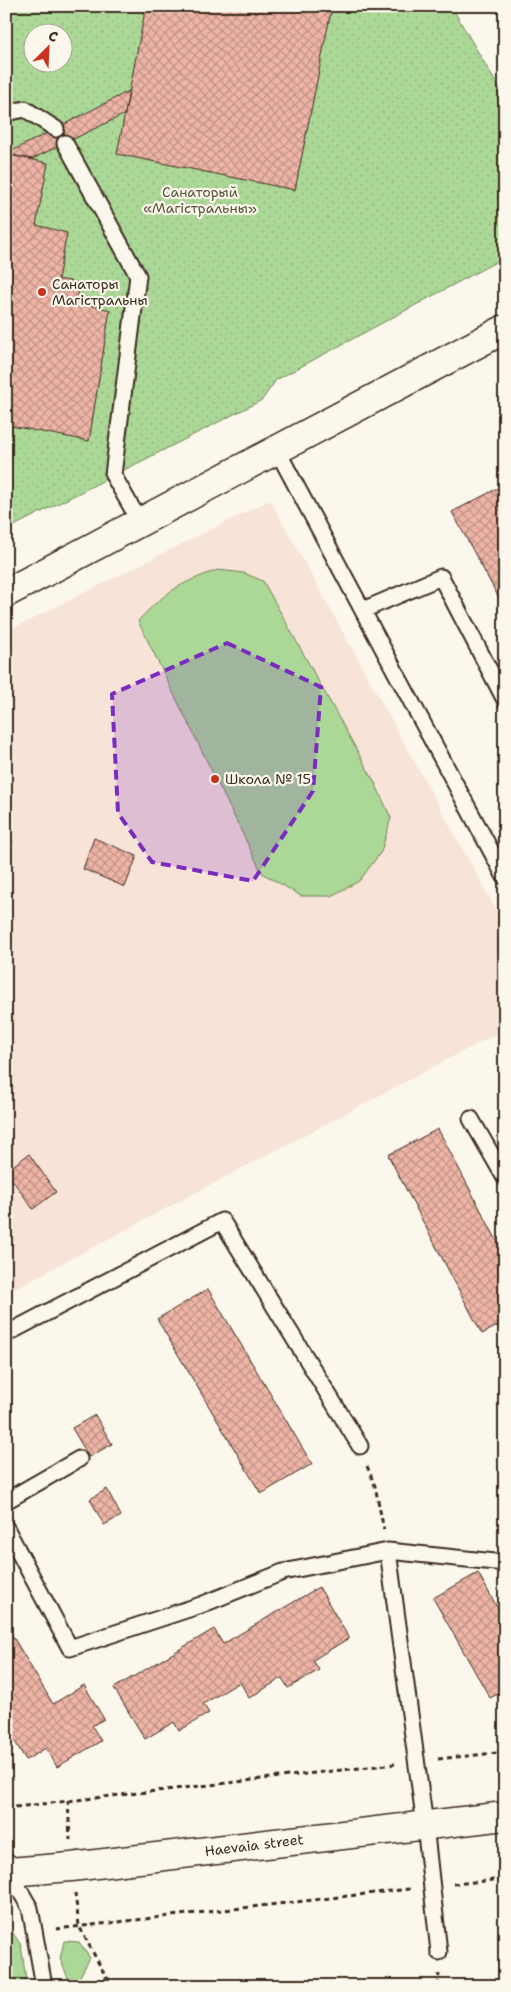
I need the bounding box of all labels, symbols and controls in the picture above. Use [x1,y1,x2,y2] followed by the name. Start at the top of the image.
[22,22,72,72] north arrow
[46,26,61,46] text: С
[143,183,257,217] park label: Санаторый «Магістральны»
[52,275,148,309] place label: Санаторы Магістральны
[36,286,48,298] marker: Санаторы Магістральны
[225,770,311,788] place label: Школа № 15
[209,773,221,785] marker: Школа № 15
[203,1830,305,1860] street label: Haevaia street

